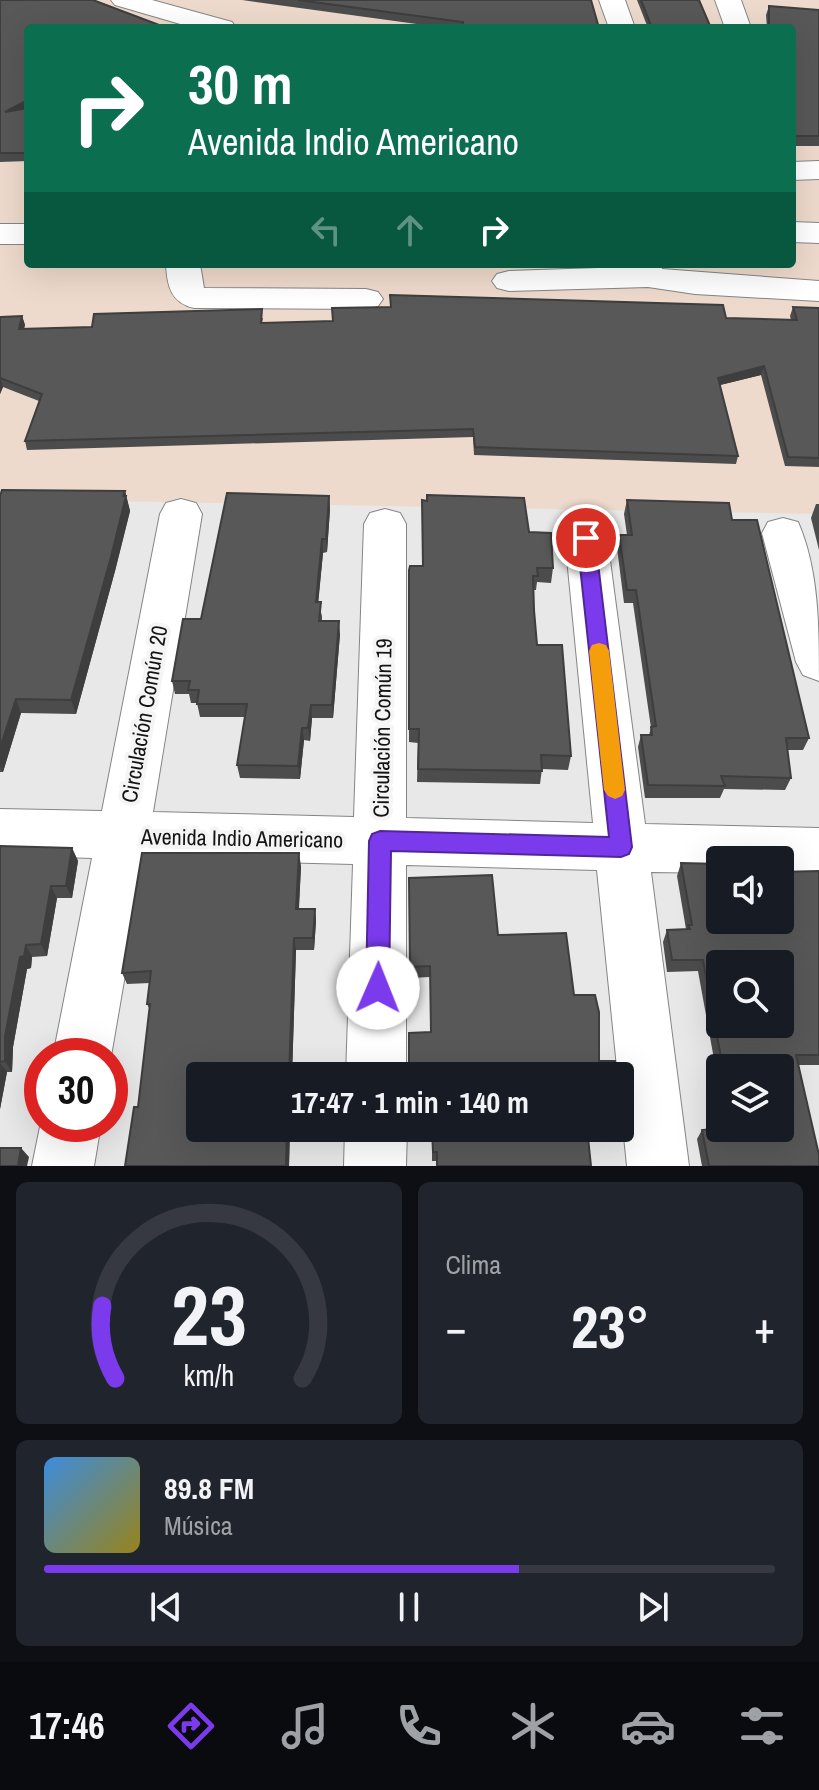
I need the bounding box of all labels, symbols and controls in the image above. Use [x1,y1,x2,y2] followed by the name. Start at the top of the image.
[188,46,293,121] text: 30 m
[56,56,160,160] icon: right
[188,118,519,166] text: Avenida Indio Americano
[304,208,348,252] icon: left
[388,208,432,252] icon: ahead
[472,208,516,252] icon: right
[552,504,620,572] pin
[564,516,608,560] icon: arrive
[114,623,174,805] street label: Circulación Común 20
[365,638,399,818] street label: Circulación Común 19
[140,821,343,855] street label: Avenida Indio Americano
[706,846,794,1142] map controls
[706,846,794,934] button: sound
[336,946,420,1030] position arrow
[706,950,794,1038] button: search
[24,1038,128,1142] speed limit sign: 30
[706,1054,794,1142] button: layers
[291,1082,529,1122] text: 17:47 · 1 min · 140 m
[446,1247,501,1282] text: Clima
[171,1259,247,1371] text: 23
[571,1286,650,1367] text: 23°
[446,1297,467,1357] text: −
[754,1297,775,1357] text: +
[183,1356,234,1395] text: km/h
[164,1468,254,1508] text: 89.8 FM
[164,1508,233,1543] text: Música
[144,1585,188,1629] icon: previous
[387,1585,431,1629] icon: pause
[631,1585,675,1629] icon: next
[163,1698,219,1754] icon: directions
[277,1698,333,1754] icon: music
[391,1698,447,1754] icon: phone
[505,1698,561,1754] icon: climate
[620,1698,676,1754] icon: car
[734,1698,790,1754] icon: filters
[29,1702,105,1750] text: 17:46

